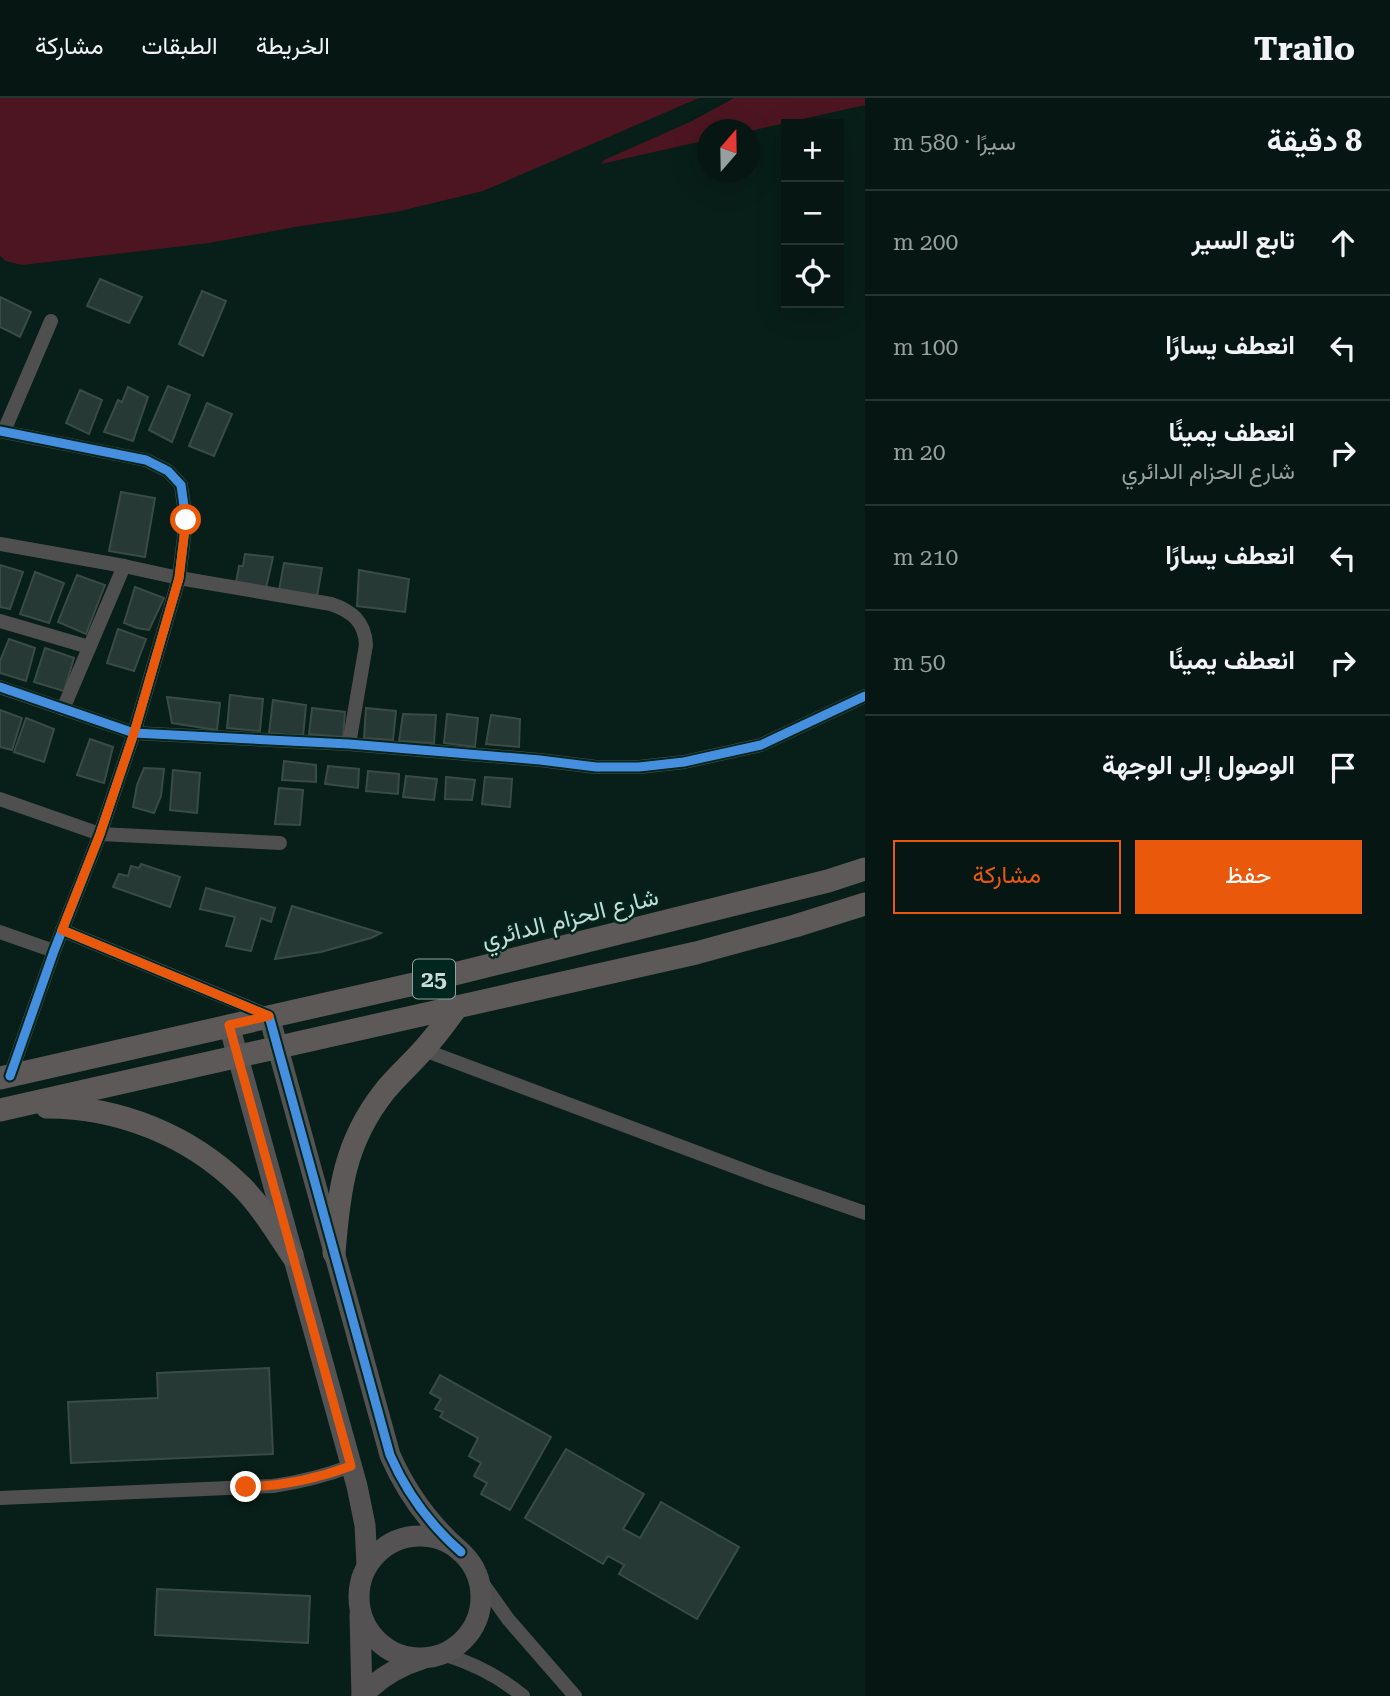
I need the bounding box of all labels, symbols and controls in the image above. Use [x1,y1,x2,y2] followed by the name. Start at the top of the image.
[1254,29,1355,68] text: Trailo
[35,32,103,60] text: مشاركة
[141,32,218,60] text: الطبقات
[256,32,330,60] text: الخريطة
[697,119,760,182] north arrow
[781,119,844,308] map controls
[781,119,844,182] button: +
[1267,123,1362,158] text: 8 دقيقة
[893,129,1016,156] text: سيرًا · 580 m
[781,182,844,245] button: −
[1324,224,1362,262] icon: ahead
[1191,225,1295,255] text: تابع السير
[893,229,958,256] text: 200 m
[781,245,844,308] button: locate
[1324,329,1362,367] icon: left
[1165,330,1295,360] text: انعطف يسارًا
[893,334,958,361] text: 100 m
[1169,417,1295,447] text: انعطف يمينًا
[1324,434,1362,472] icon: right
[893,439,946,466] text: 20 m
[1121,458,1295,485] text: شارع الحزام الدائري
[170,504,201,535] route start
[1324,539,1362,577] icon: left
[1165,540,1295,570] text: انعطف يسارًا
[893,544,958,571] text: 210 m
[1324,644,1362,682] icon: right
[1169,645,1295,675] text: انعطف يمينًا
[893,649,946,676] text: 50 m
[1324,749,1362,787] icon: arrive
[1102,750,1295,780] text: الوصول إلى الوجهة
[893,840,1121,914] button: مشاركة
[1135,840,1362,914] button: حفظ
[479,883,662,958] street label: شارع الحزام الدائري
[413,960,455,998] road number: 25
[230,1471,261,1502] route end

